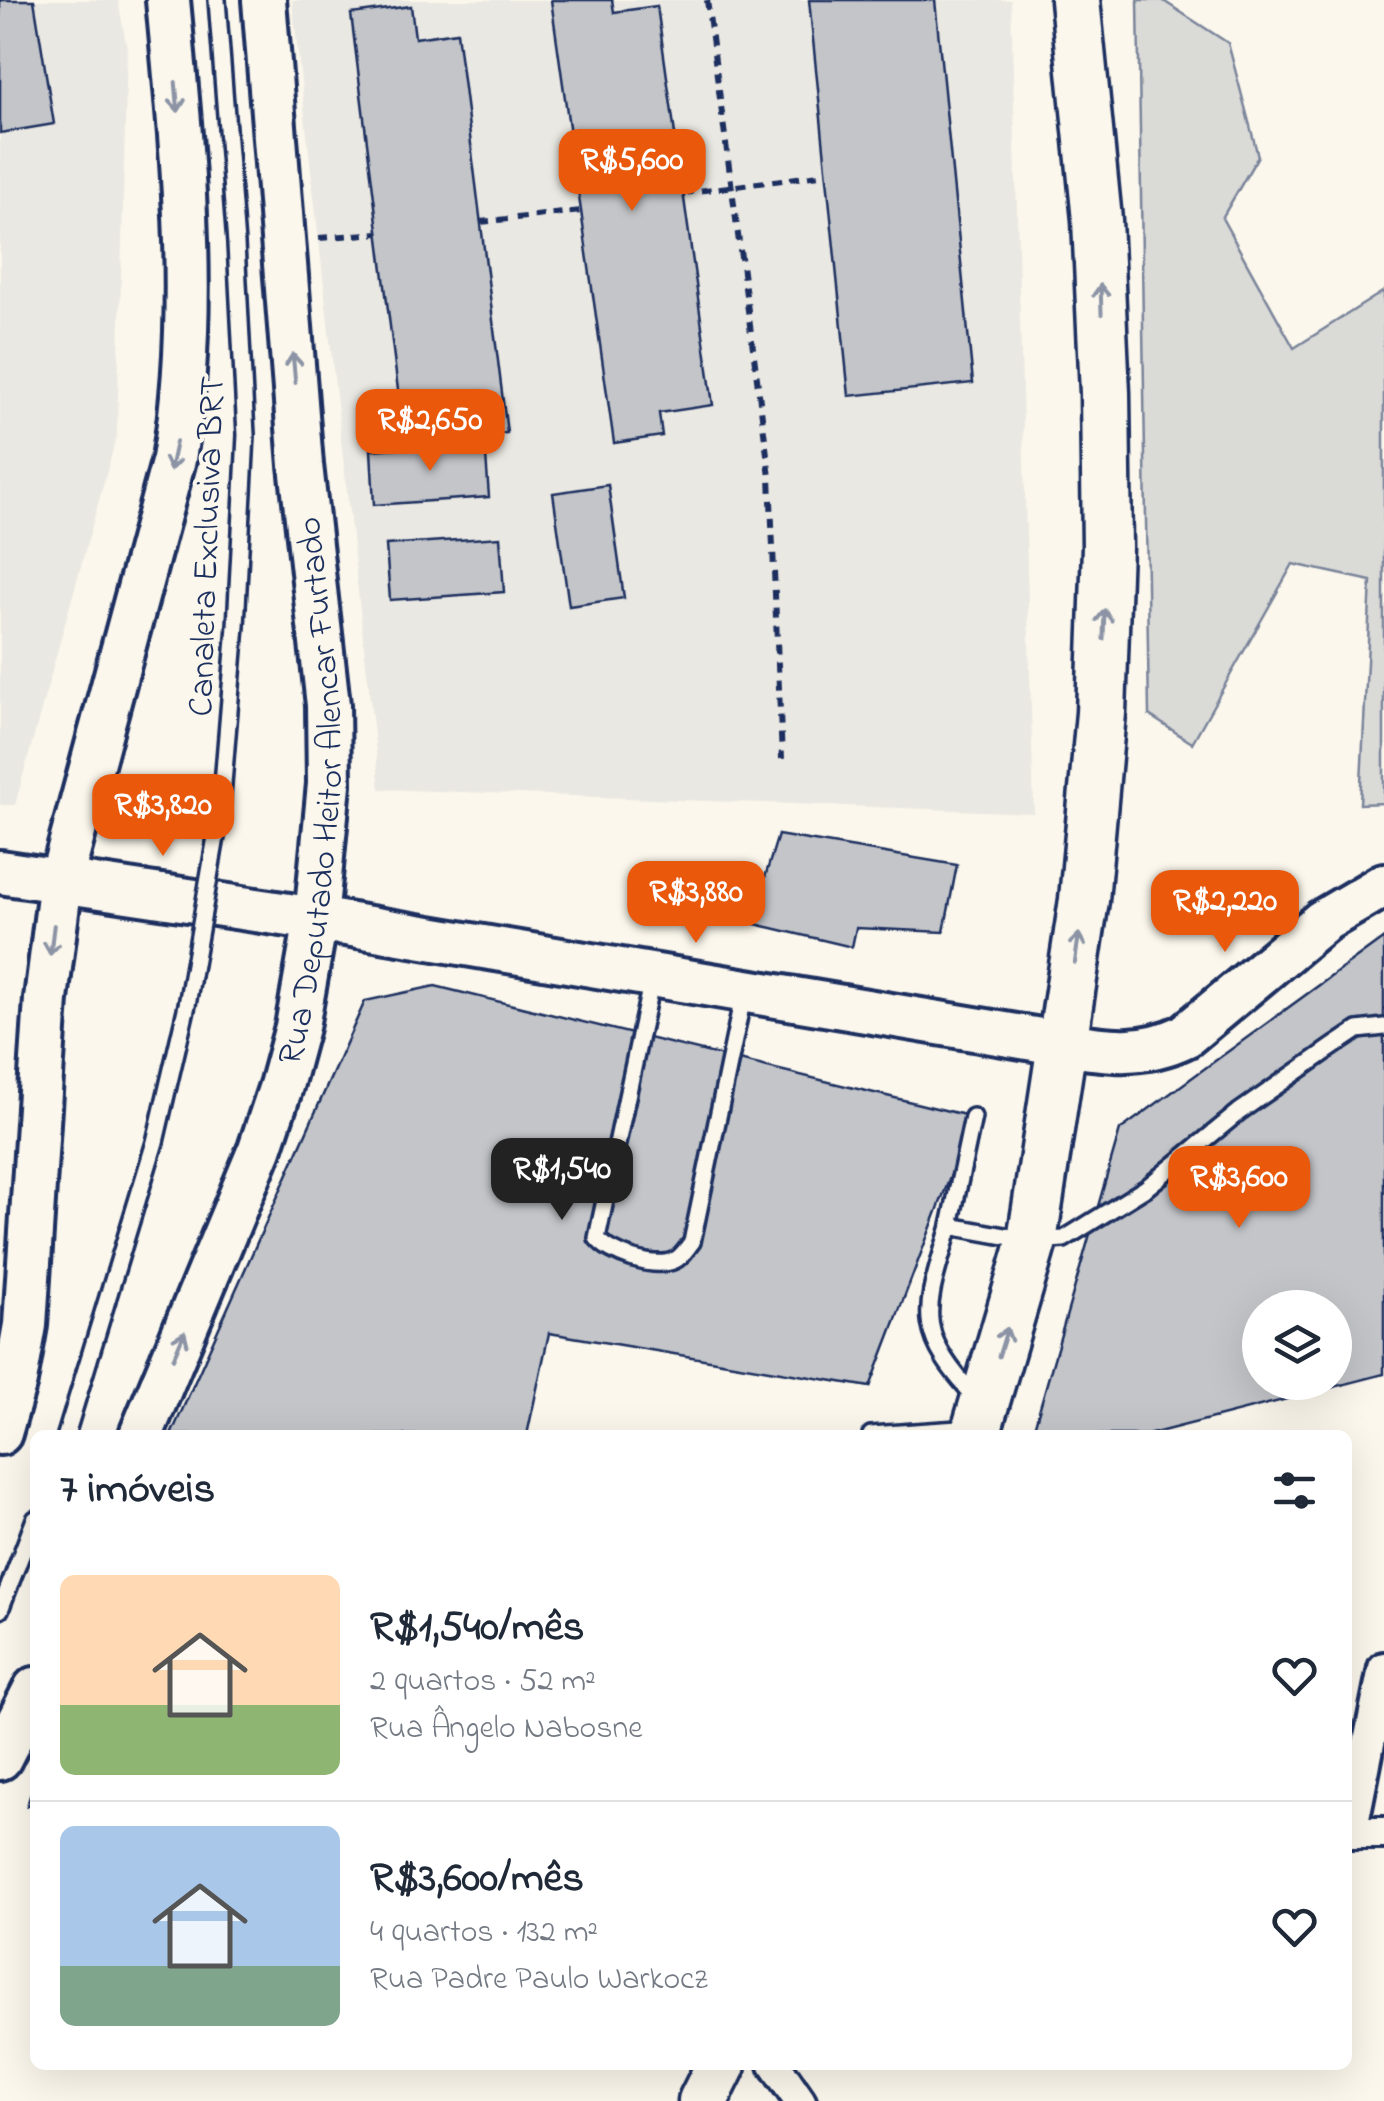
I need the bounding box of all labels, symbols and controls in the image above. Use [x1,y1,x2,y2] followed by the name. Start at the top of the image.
[167,81,186,113] one-way arrow
[540,129,724,214] pin: R$5,600
[581,138,683,185] text: R$5,600
[1091,284,1110,316] one-way arrow
[284,353,303,385] one-way arrow
[177,375,240,717] street label: Canaleta Exclusiva BRT
[338,389,522,474] pin: R$2,650
[378,398,482,445] text: R$2,650
[163,439,182,471] one-way arrow
[266,514,358,1071] street label: Rua Deputado Heitor Alencar Furtado
[1095,609,1114,641] one-way arrow
[71,774,255,859] pin: R$3,820
[114,783,212,830] text: R$3,820
[604,861,788,946] pin: R$3,880
[649,870,743,917] text: R$3,880
[1133,870,1317,955] pin: R$2,220
[1173,879,1277,926] text: R$2,220
[42,924,61,956] one-way arrow
[1068,932,1087,965] one-way arrow
[470,1138,654,1223] pin: R$1,540
[1147,1146,1331,1231] pin: R$3,600
[513,1147,611,1194] text: R$1,540
[1190,1155,1288,1202] text: R$3,600
[1242,1290,1352,1400] map controls
[1242,1290,1352,1400] button: layers
[995,1326,1013,1358] one-way arrow
[171,1330,189,1361] one-way arrow
[60,1460,215,1521] text: 7 imóveis
[1267,1463,1322,1518] icon: filters
[370,1598,585,1659] text: R$1,540/mês
[140,1615,260,1735] icon: home
[1267,1648,1322,1703] icon: heart
[370,1659,596,1706] text: 2 quartos · 52 m²
[370,1706,643,1753] text: Rua Ângelo Nabosne
[370,1849,584,1910] text: R$3,600/mês
[140,1866,260,1986] icon: home
[1267,1899,1322,1954] icon: heart
[370,1910,598,1957] text: 4 quartos · 132 m²
[370,1957,708,2004] text: Rua Padre Paulo Warkocz

